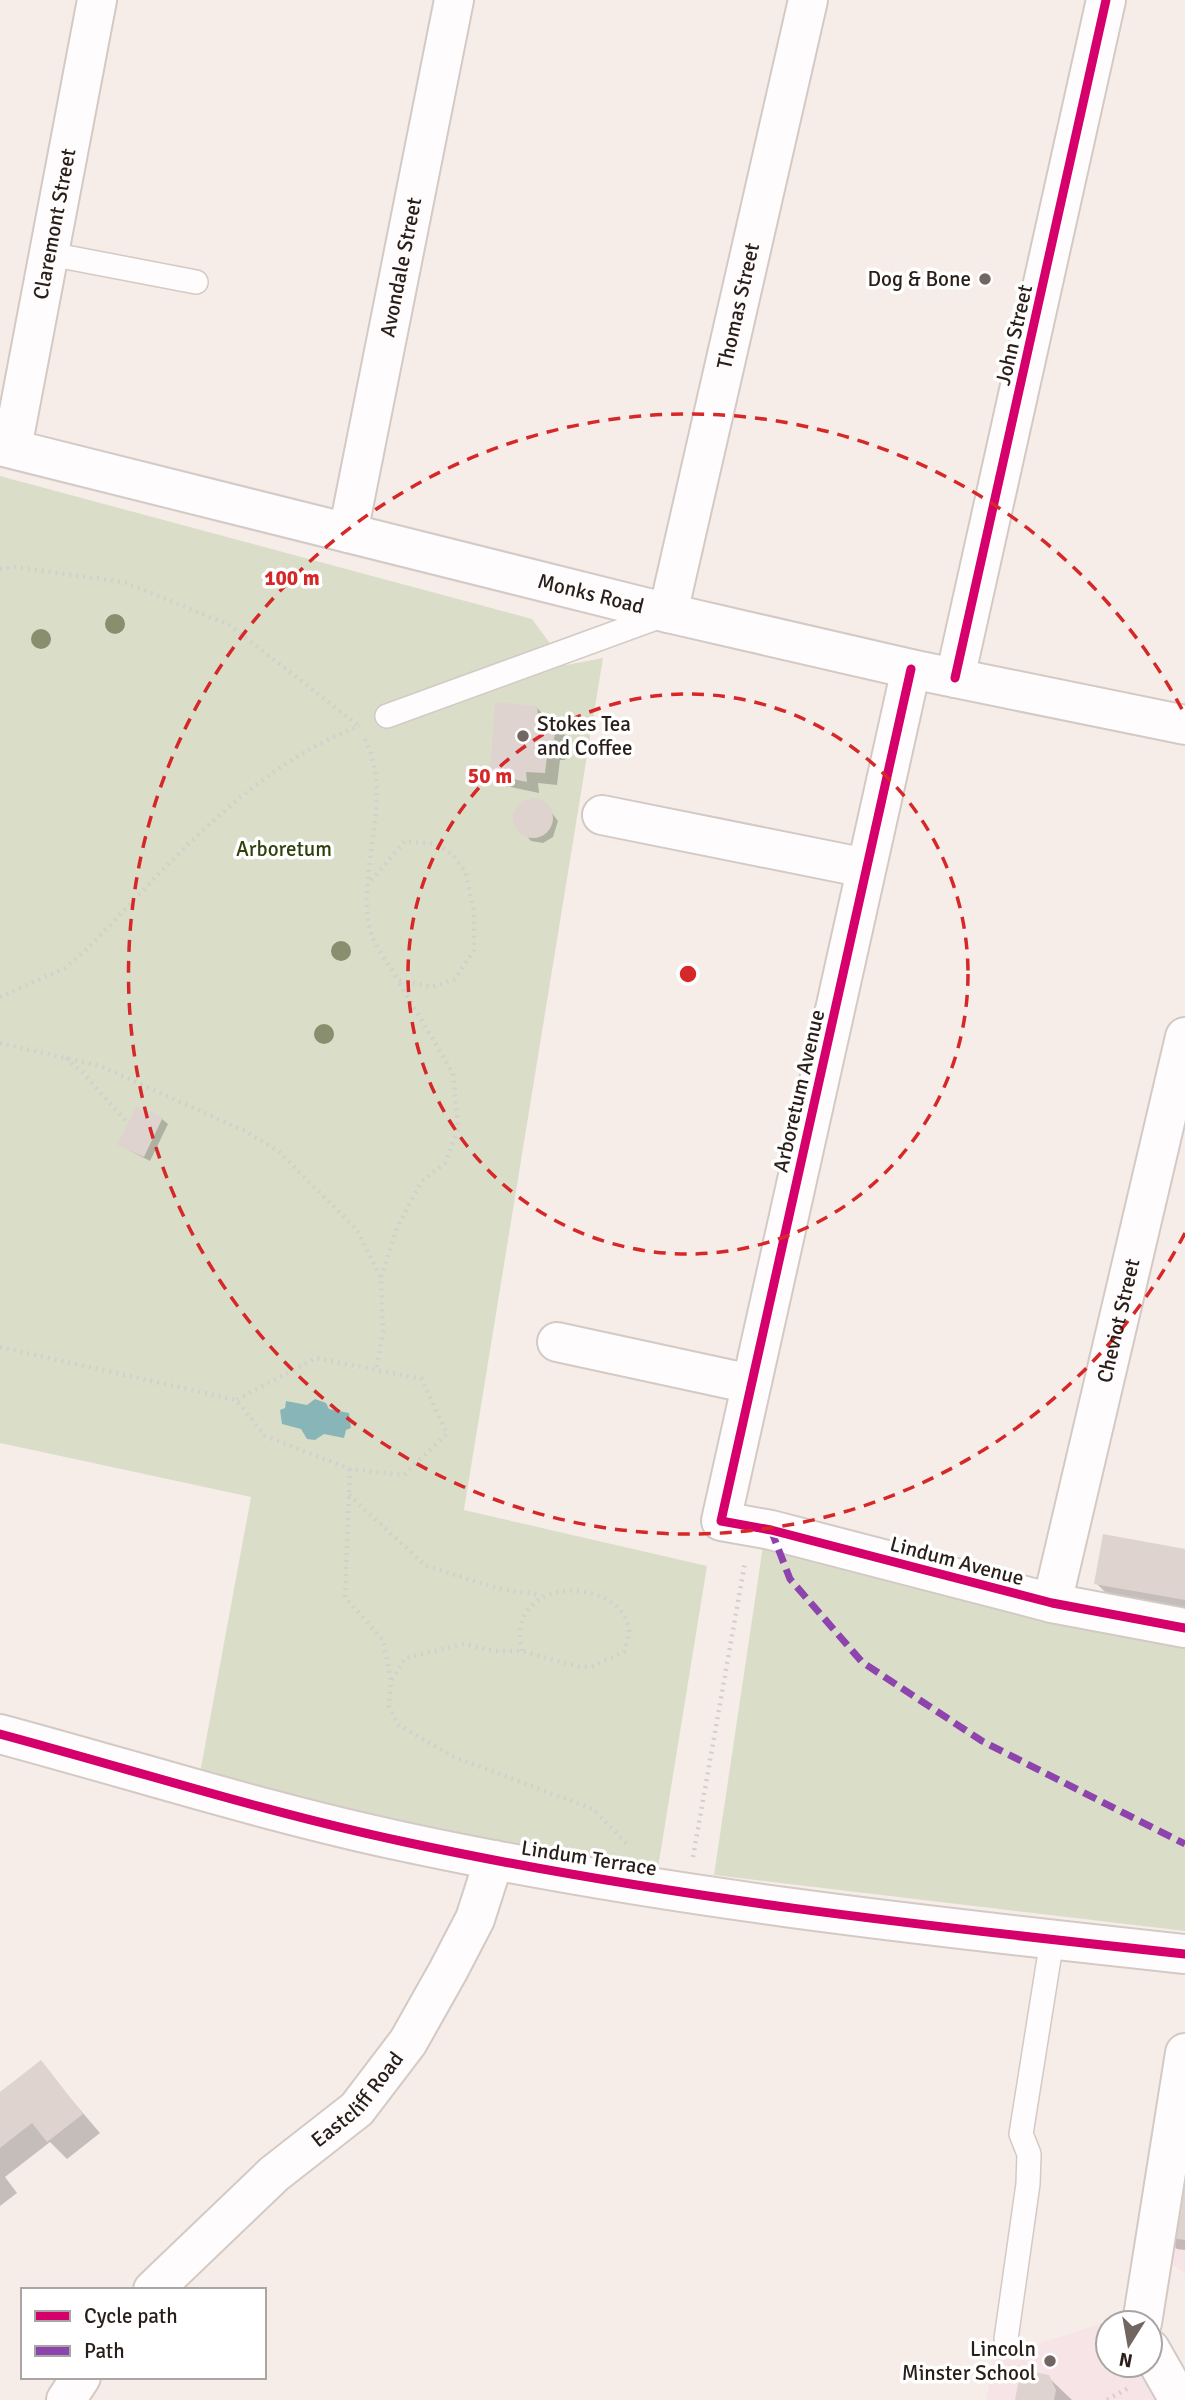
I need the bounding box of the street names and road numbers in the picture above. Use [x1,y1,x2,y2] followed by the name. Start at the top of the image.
[27,146,82,302] street label: Claremont Street
[374,195,427,339] street label: Avondale Street
[711,240,765,372] street label: Thomas Street
[990,282,1038,388] street label: John Street
[535,568,647,619] street label: Monks Road
[768,1007,830,1175] street label: Arboretum Avenue
[1091,1256,1146,1385] street label: Cheviot Street
[887,1531,1027,1591] street label: Lindum Avenue
[519,1834,659,1882] street label: Lindum Terrace
[306,2047,409,2153] street label: Eastcliff Road

